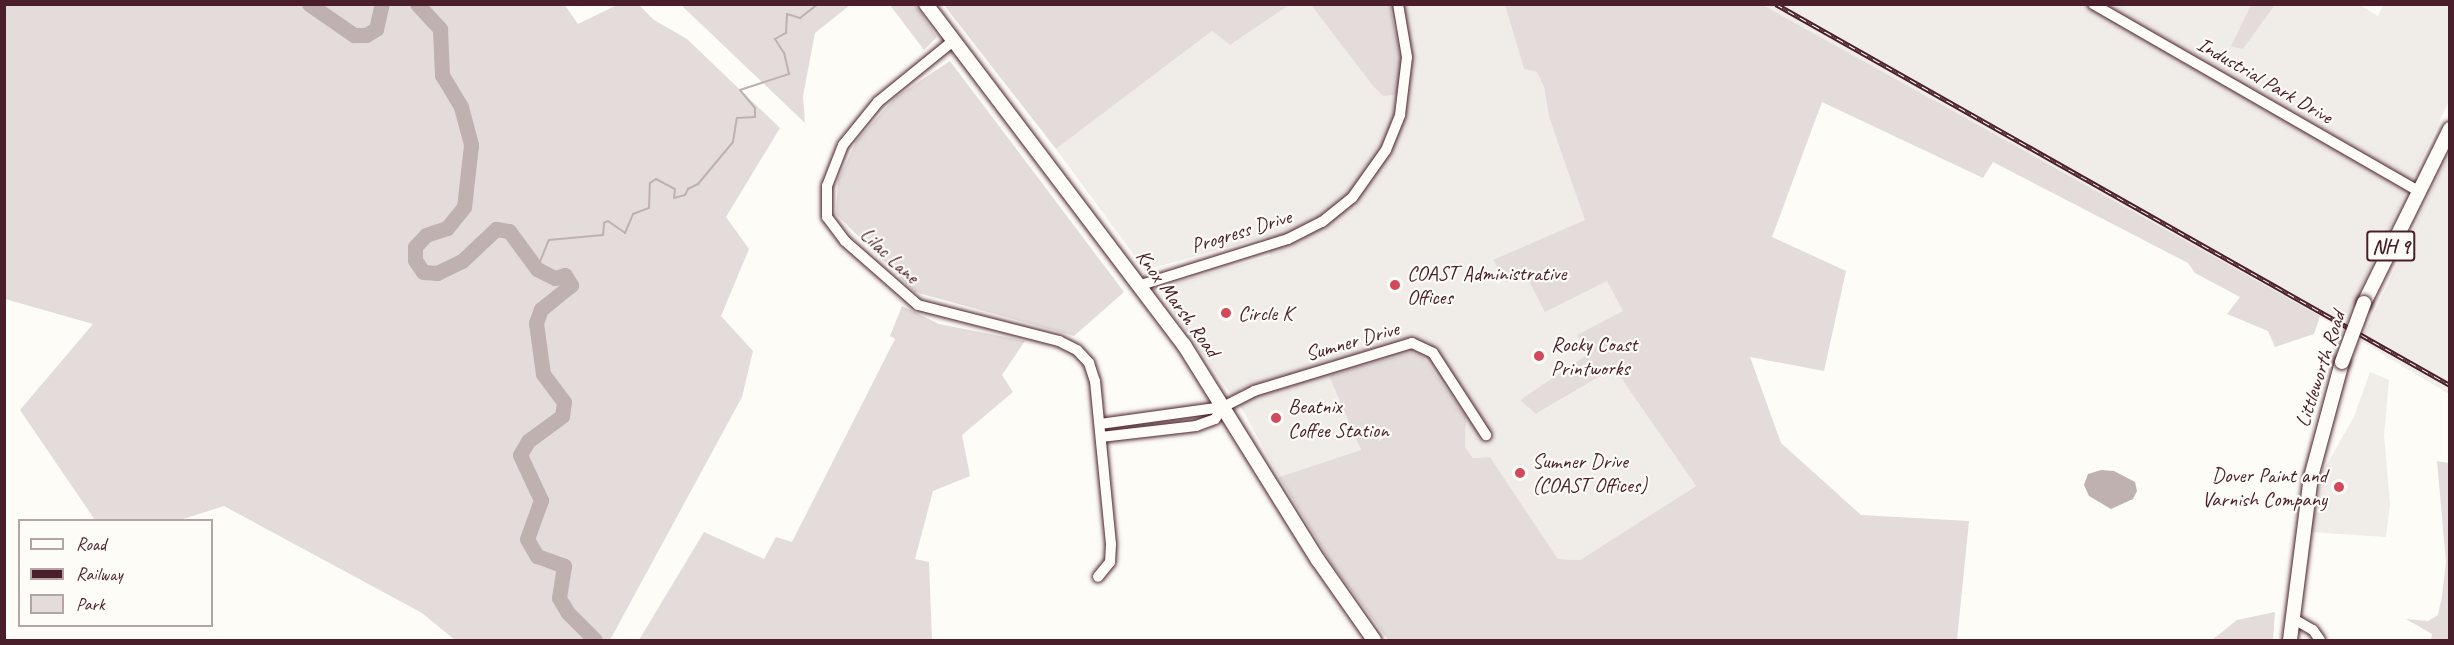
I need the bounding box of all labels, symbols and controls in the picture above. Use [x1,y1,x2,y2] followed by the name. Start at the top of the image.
[2193,31,2337,129] street label: Industrial Park Drive
[1188,204,1294,258] street label: Progress Drive
[855,221,925,289] street label: Lilac Lane
[2366,229,2416,263] road number: NH 9
[1130,244,1226,362] street label: Knox Marsh Road
[1407,260,1566,310] place label: COAST Administrative Offices
[1388,278,1402,292] marker: COAST Administrative Offices
[1238,300,1293,326] place label: Circle K
[1219,306,1233,320] marker: Circle K
[2289,308,2351,430] street label: Littleworth Road
[1302,316,1402,366] street label: Sumner Drive
[1551,331,1637,381] place label: Rocky Coast Printworks
[1532,349,1546,363] marker: Rocky Coast Printworks
[1288,393,1389,443] place label: Beatnix Coffee Station
[1269,411,1283,425] marker: Beatnix Coffee Station
[1532,448,1647,498] place label: Sumner Drive (COAST Offices)
[2204,462,2327,512] place label: Dover Paint and Varnish Company
[1513,466,1527,480] marker: Sumner Drive (COAST Offices)
[2332,480,2346,494] marker: Dover Paint and Varnish Company
[18,519,213,627] legend
[76,533,106,555] text: Road
[76,563,123,585] text: Railway
[76,593,105,615] text: Park

